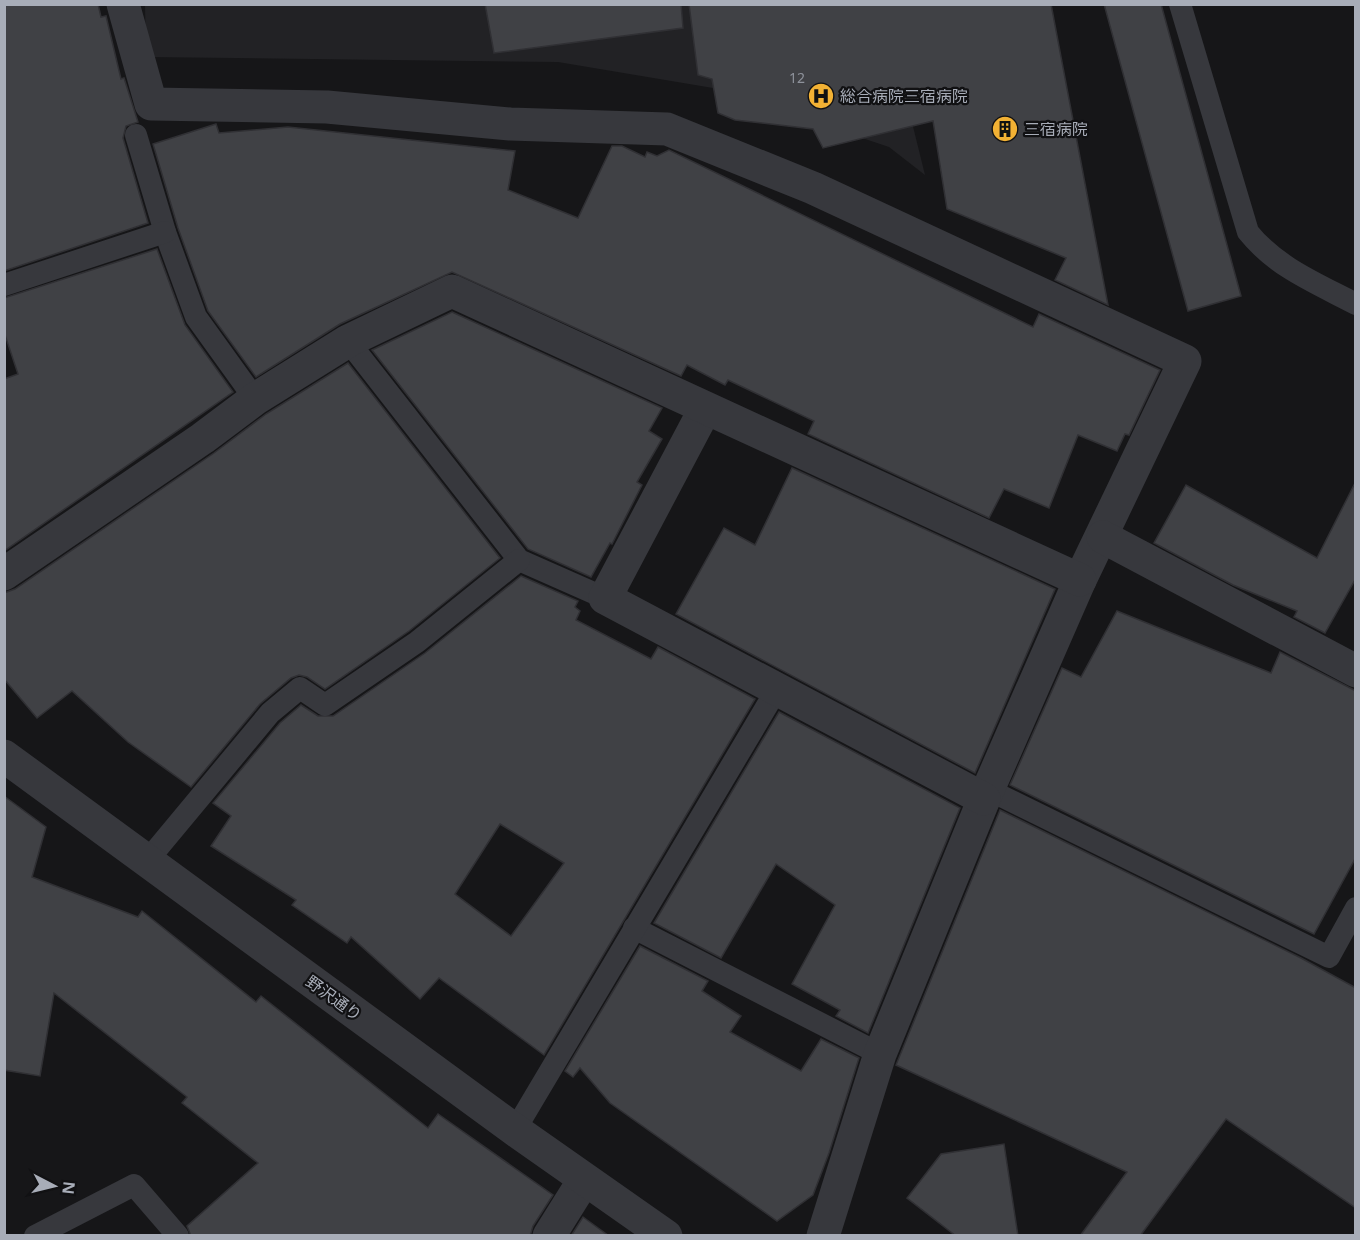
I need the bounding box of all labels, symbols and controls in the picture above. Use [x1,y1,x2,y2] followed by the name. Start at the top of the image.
[789,68,805,87] house number: 12
[806,81,836,111] hospital icon: 総合病院三宿病院
[840,85,968,107] place label: 総合病院三宿病院
[990,114,1020,144] building icon: 三宿病院
[1024,118,1088,140] place label: 三宿病院
[302,970,366,1026] street label: 野沢通り
[24,1156,84,1216] north arrow
[57,1180,81,1196] text: N

